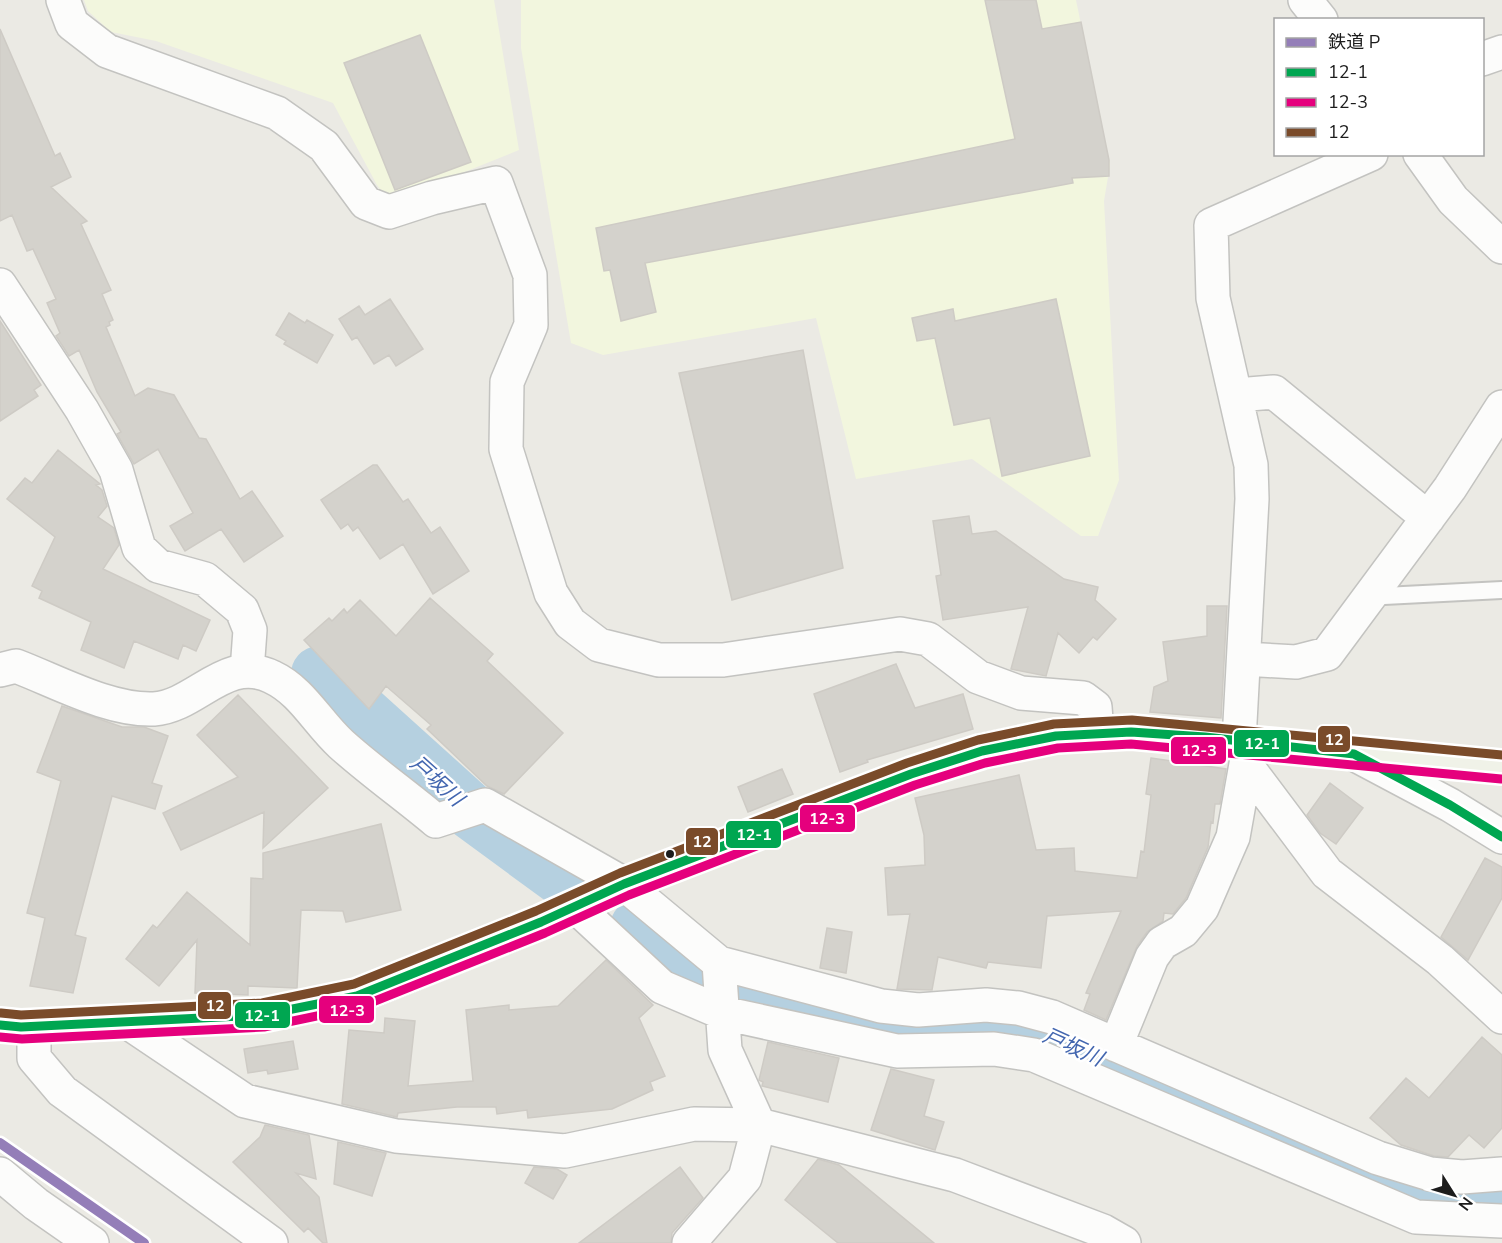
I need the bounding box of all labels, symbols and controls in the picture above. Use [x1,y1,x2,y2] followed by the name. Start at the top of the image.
[1274,18,1484,156] legend
[1328,30,1380,54] text: 鉄道 P
[1328,60,1368,84] text: 12-1
[1328,90,1368,114] text: 12-3
[1328,120,1350,144] text: 12
[1317,725,1351,753] line badge: 12
[1233,729,1290,758] line badge: 12-1
[1324,729,1344,751] text: 12
[1244,733,1280,755] text: 12-1
[1170,736,1227,765] line badge: 12-3
[1181,740,1217,762] text: 12-3
[404,750,471,814] water label: 戸坂川
[799,804,856,833] line badge: 12-3
[809,808,845,830] text: 12-3
[725,820,782,849] line badge: 12-1
[736,824,772,846] text: 12-1
[685,827,719,856] line badge: 12
[692,831,712,853] text: 12
[664,848,676,860] unlabelled marker
[197,991,232,1020] line badge: 12
[205,995,225,1017] text: 12
[318,995,375,1024] line badge: 12-3
[329,1000,365,1022] text: 12-3
[234,1001,291,1029] line badge: 12-1
[244,1005,280,1027] text: 12-1
[1039,1021,1109,1073] water label: 戸坂川
[1424,1165,1484,1225] north arrow
[1453,1192,1478,1215] text: N

